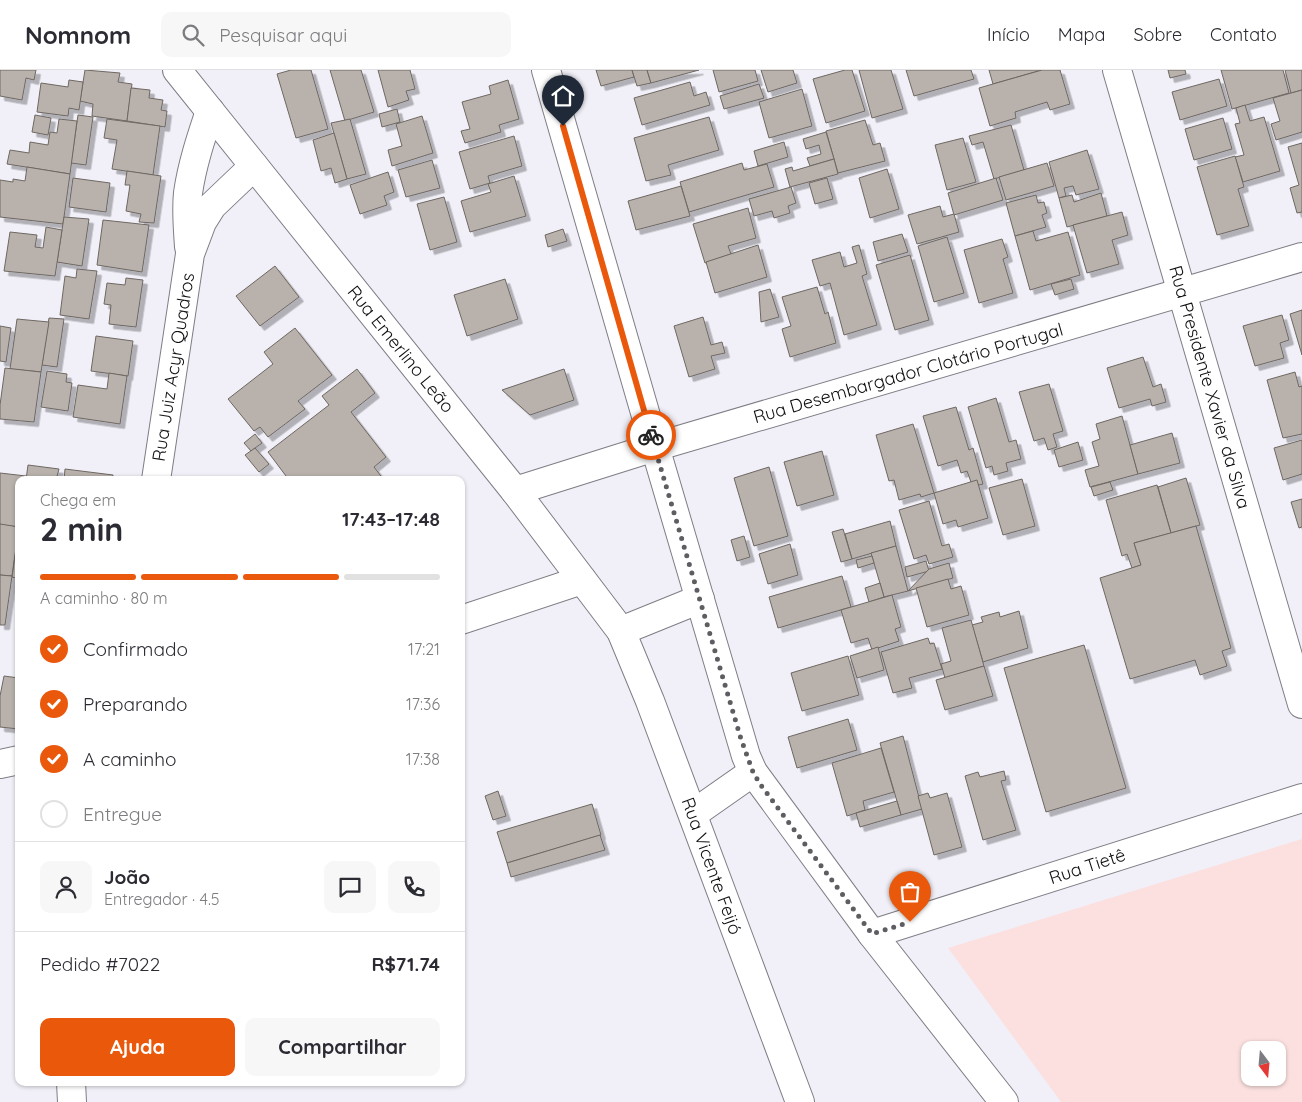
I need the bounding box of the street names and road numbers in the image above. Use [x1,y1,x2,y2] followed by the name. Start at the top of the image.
[1164,263,1256,511] street label: Rua Presidente Xavier da Silva
[147,271,199,463] street label: Rua Juiz Acyr Quadros
[343,281,459,417] street label: Rua Emerlino Leão
[750,318,1066,428] street label: Rua Desembargador Clotário Portugal
[676,794,748,938] street label: Rua Vicente Feijó
[1046,843,1128,889] street label: Rua Tietê

